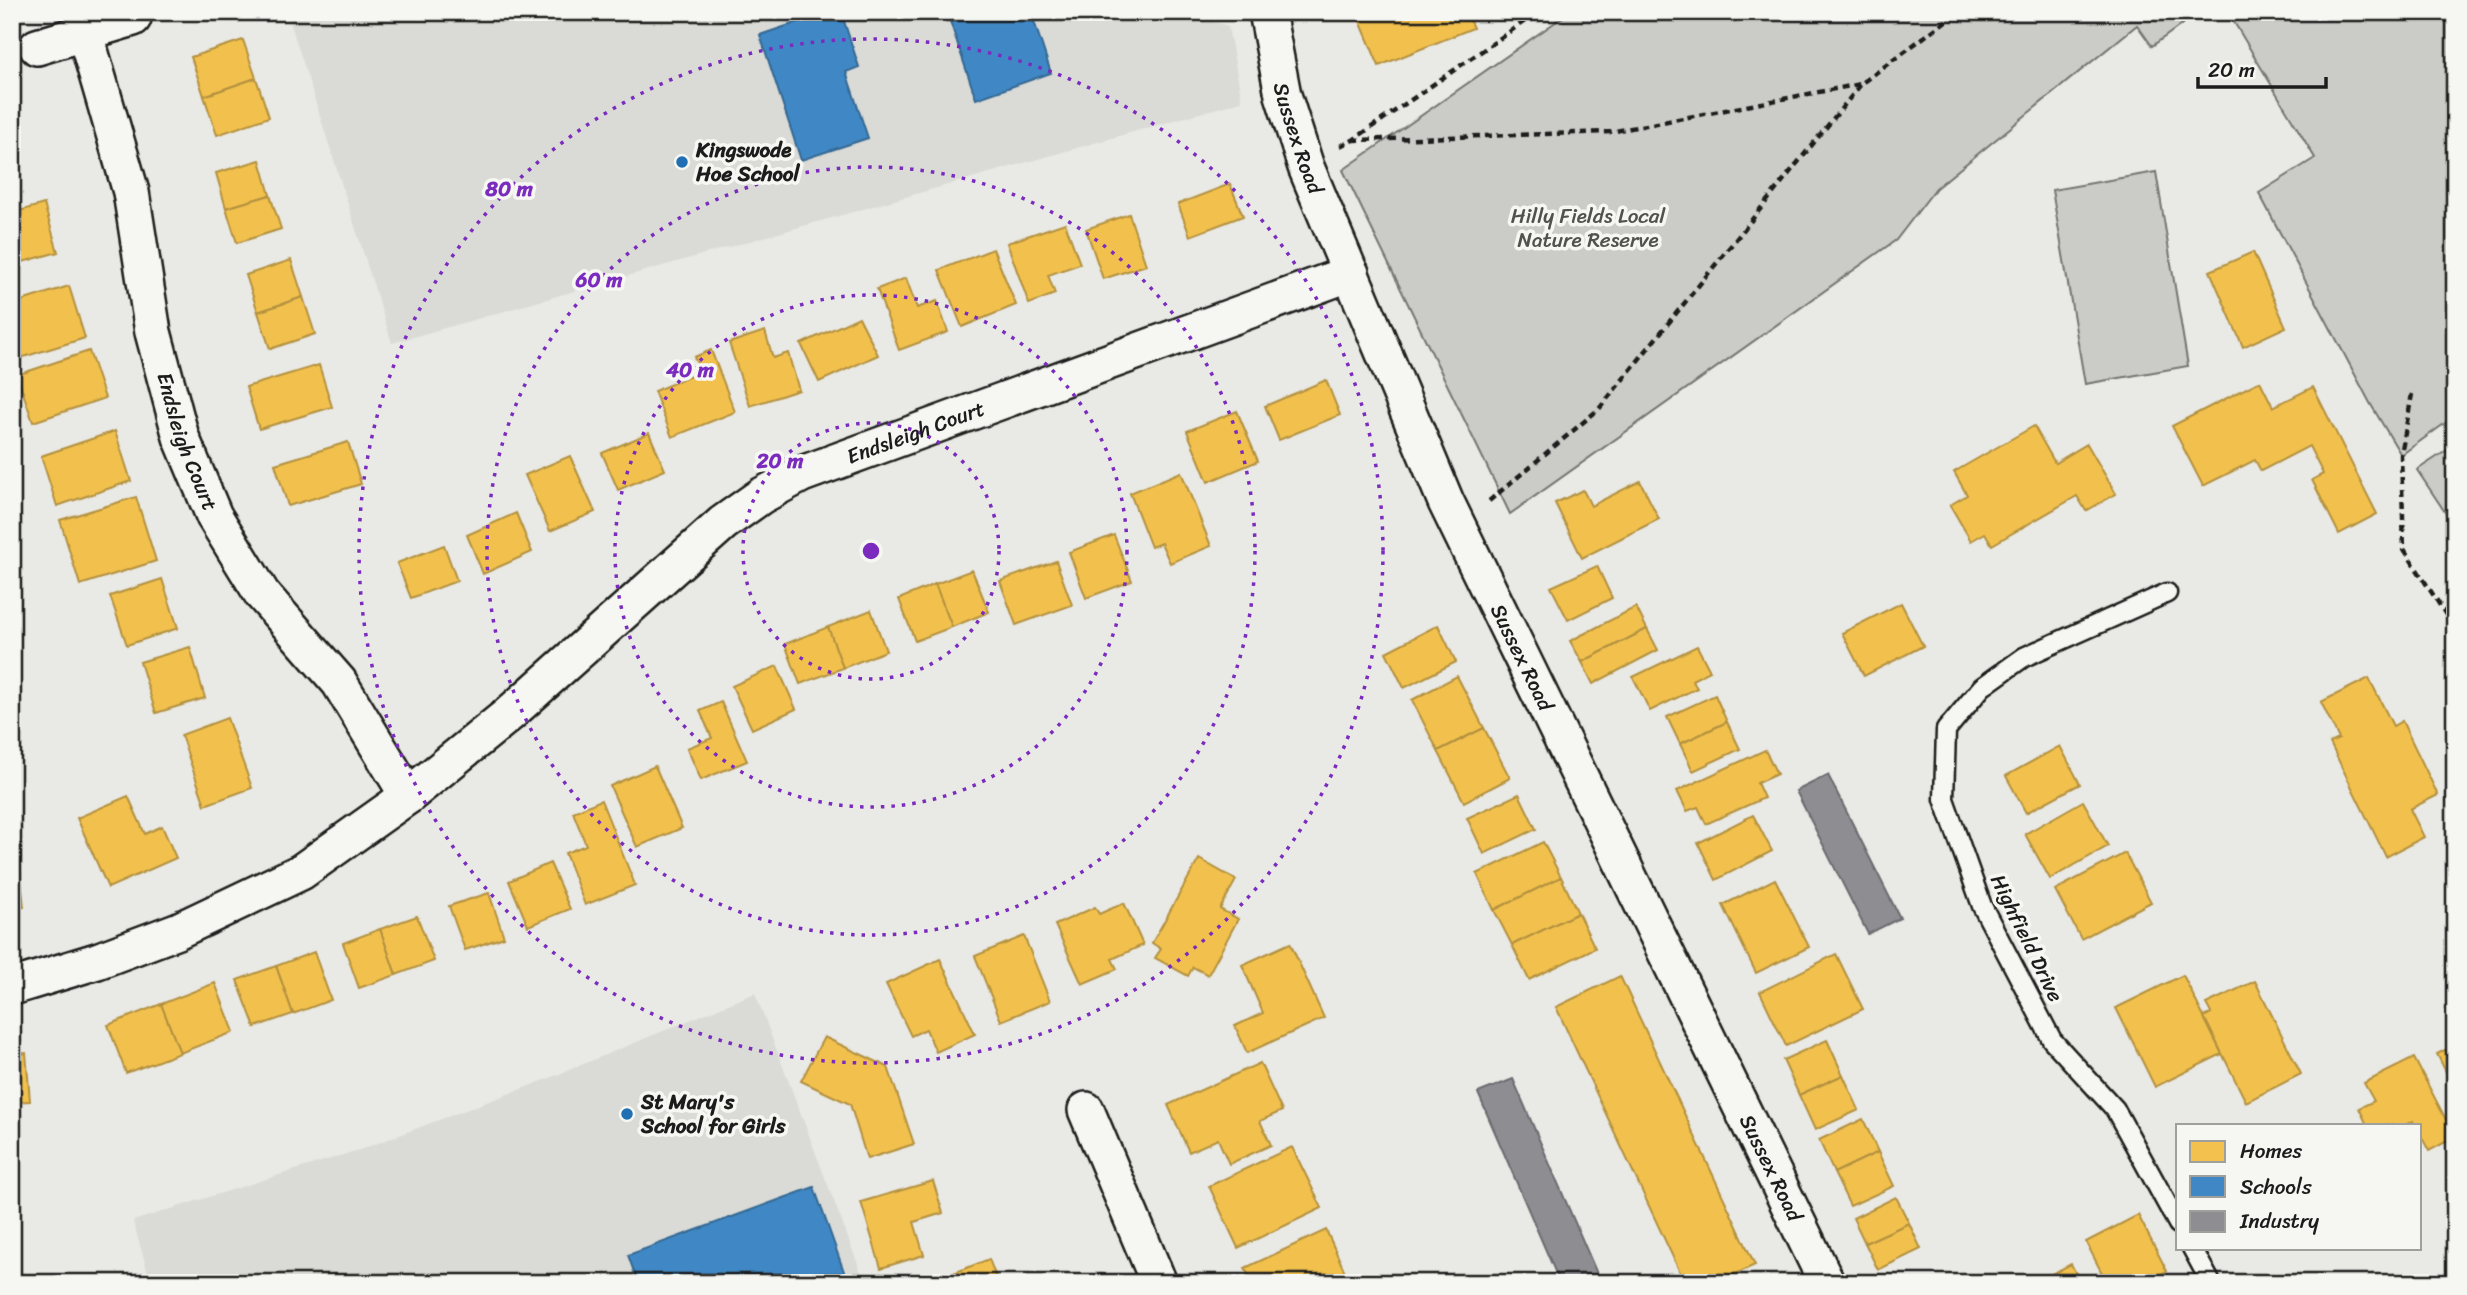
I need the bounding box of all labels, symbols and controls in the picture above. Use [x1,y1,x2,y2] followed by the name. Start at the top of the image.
[2198,46,2325,90] scale bar
[2208,51,2255,89] text: 20 m
[1262,79,1335,202] street label: Sussex Road
[695,131,801,193] place label: Kingswode Hoe School
[674,154,690,170] marker: Kingswode Hoe School
[484,170,534,208] text: 80 m
[1511,197,1666,259] park label: Hilly Fields Local Nature Reserve
[575,261,623,299] text: 60 m
[665,351,715,389] text: 40 m
[146,368,229,517] street label: Endsleigh Court
[841,390,990,475] street label: Endsleigh Court
[756,442,804,480] text: 20 m
[859,539,883,563] centre of rings
[1479,597,1565,719] street label: Sussex Road
[1980,867,2075,1009] street label: Highfield Drive
[640,1083,786,1145] place label: St Mary's School for Girls
[619,1106,635,1122] marker: St Mary's School for Girls
[1728,1108,1814,1230] street label: Sussex Road
[2176,1124,2422,1250] legend
[2240,1132,2302,1170] text: Homes
[2240,1168,2312,1206] text: Schools
[2239,1202,2319,1240] text: Industry

